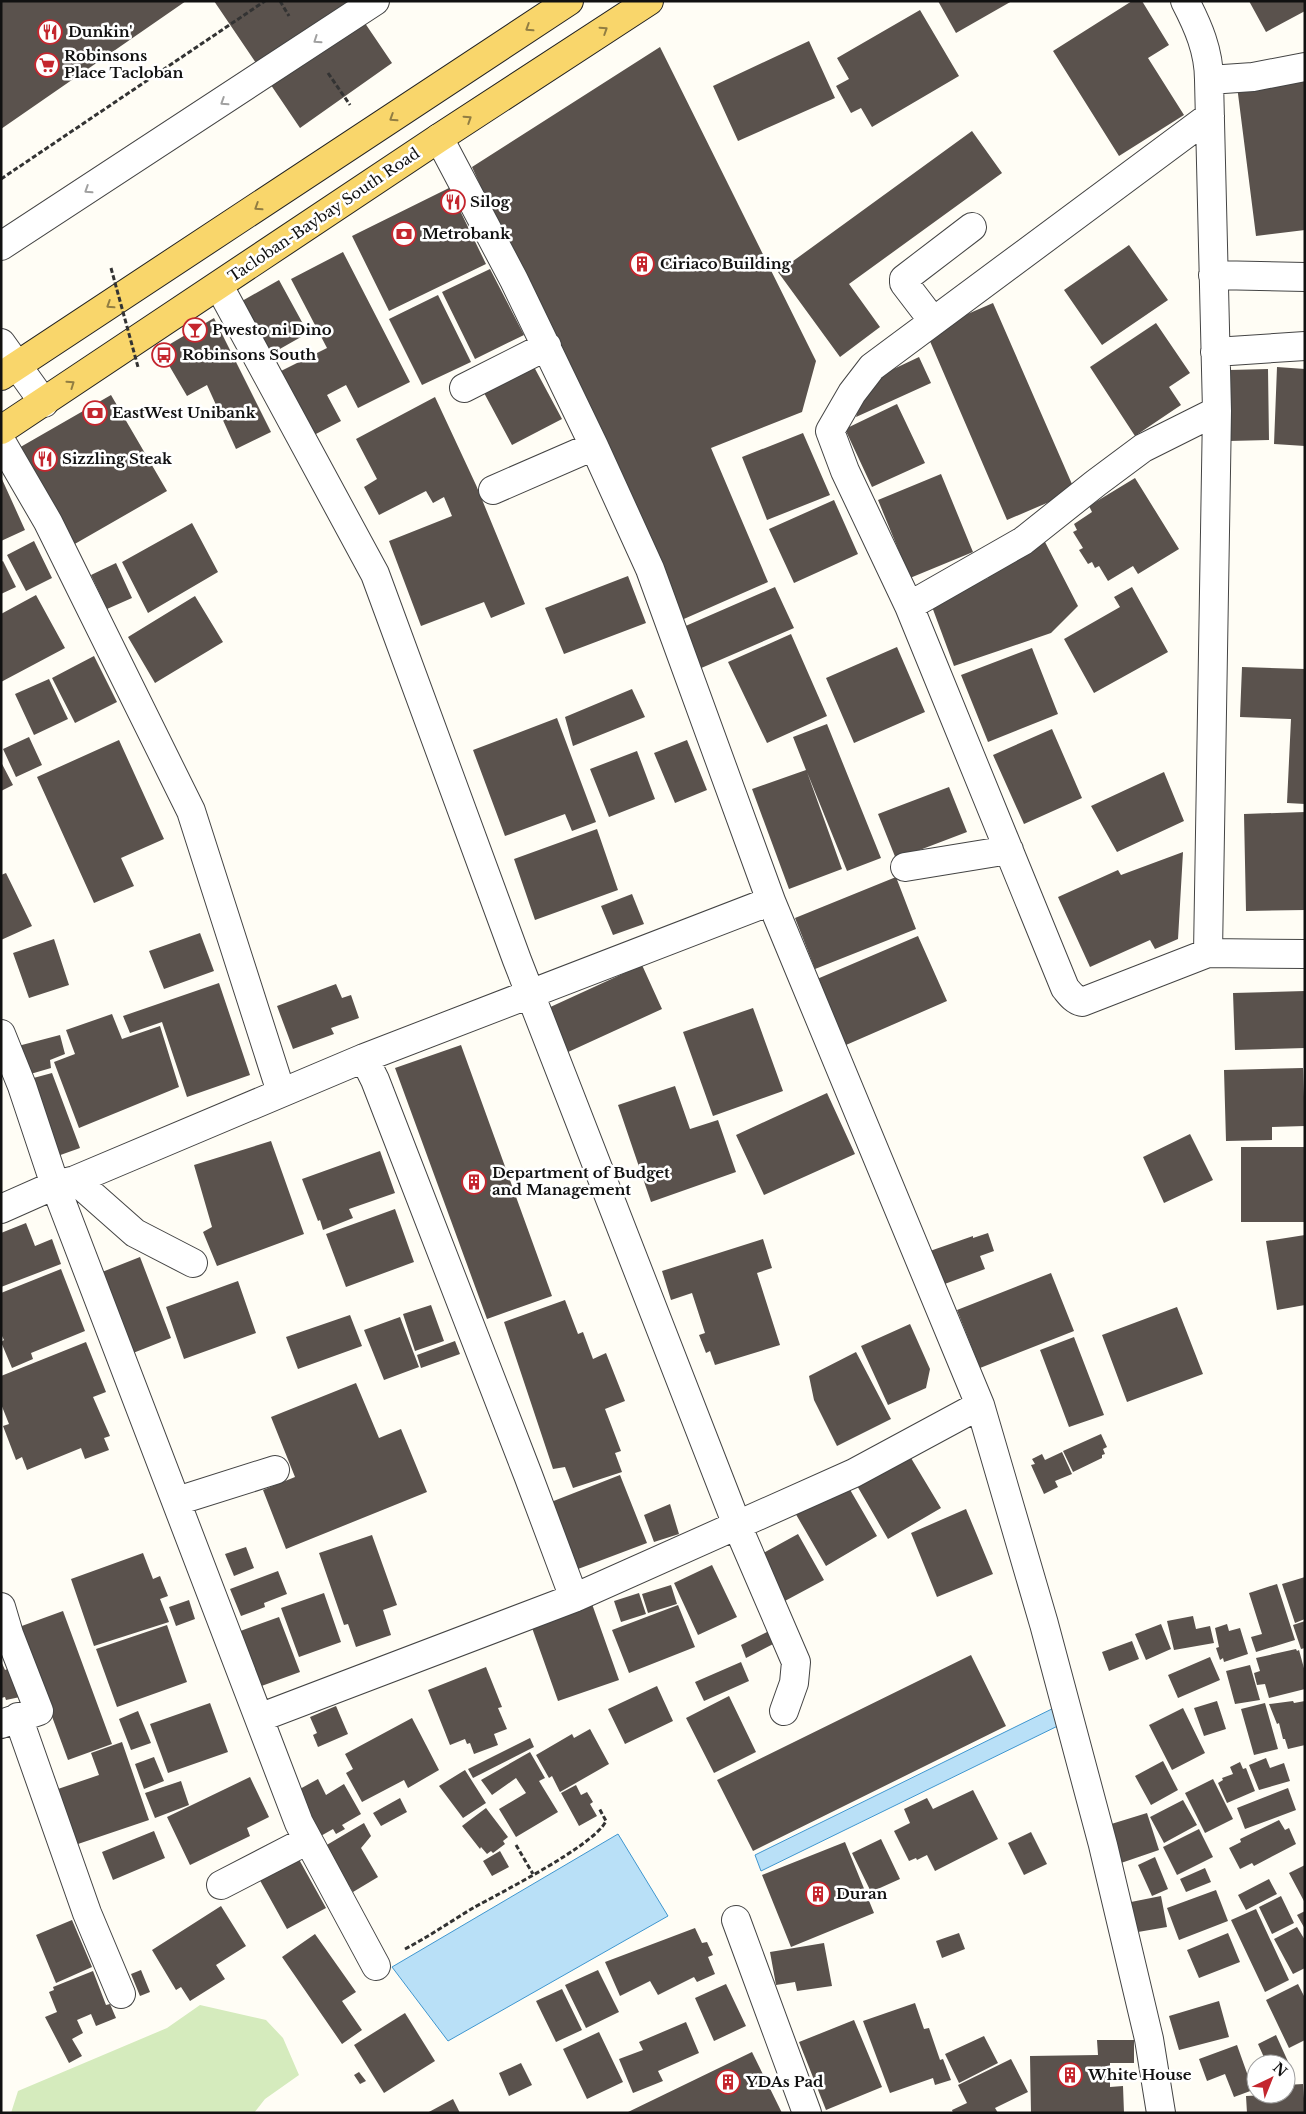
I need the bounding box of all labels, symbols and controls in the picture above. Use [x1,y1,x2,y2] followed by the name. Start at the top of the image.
[37,19,63,45] restaurant icon: Dunkin'
[68,22,132,41] place label: Dunkin'
[525,22,534,31] one-way arrow
[599,27,608,37] one-way arrow
[313,34,323,43] one-way arrow
[64,46,183,82] place label: Robinsons Place Tacloban
[34,52,60,78] supermarket icon: Robinsons Place Tacloban
[220,96,230,105] one-way arrow
[389,112,399,121] one-way arrow
[463,116,472,125] one-way arrow
[224,143,423,286] street label: Tacloban-Baybay South Road
[84,184,93,194] one-way arrow
[440,189,466,215] restaurant icon: Silog
[470,192,511,211] place label: Silog
[254,201,263,211] one-way arrow
[391,221,417,247] bank icon: Metrobank
[422,224,511,243] place label: Metrobank
[629,251,655,277] building icon: Ciriaco Building
[660,254,792,273] place label: Ciriaco Building
[107,298,116,308] one-way arrow
[182,317,208,343] bar icon: Pwesto ni Dino
[212,320,332,339] place label: Pwesto ni Dino
[151,342,177,368] bus stop icon: Robinsons South
[182,345,316,364] place label: Robinsons South
[65,381,75,390] one-way arrow
[82,400,108,426] bank icon: EastWest Unibank
[112,403,257,422] place label: EastWest Unibank
[32,446,58,472] restaurant icon: Sizzling Steak
[62,449,173,468] place label: Sizzling Steak
[492,1163,670,1199] place label: Department of Budget and Management
[461,1169,487,1195] building icon: Department of Budget and Management
[805,1881,831,1907] building icon: Duran
[836,1884,888,1903] place label: Duran
[1246,2054,1296,2104] north arrow
[1269,2058,1291,2081] text: N
[1057,2062,1083,2088] building icon: White House
[1087,2065,1192,2084] place label: White House
[715,2069,741,2095] building icon: YDAs Pad
[745,2072,824,2091] place label: YDAs Pad

